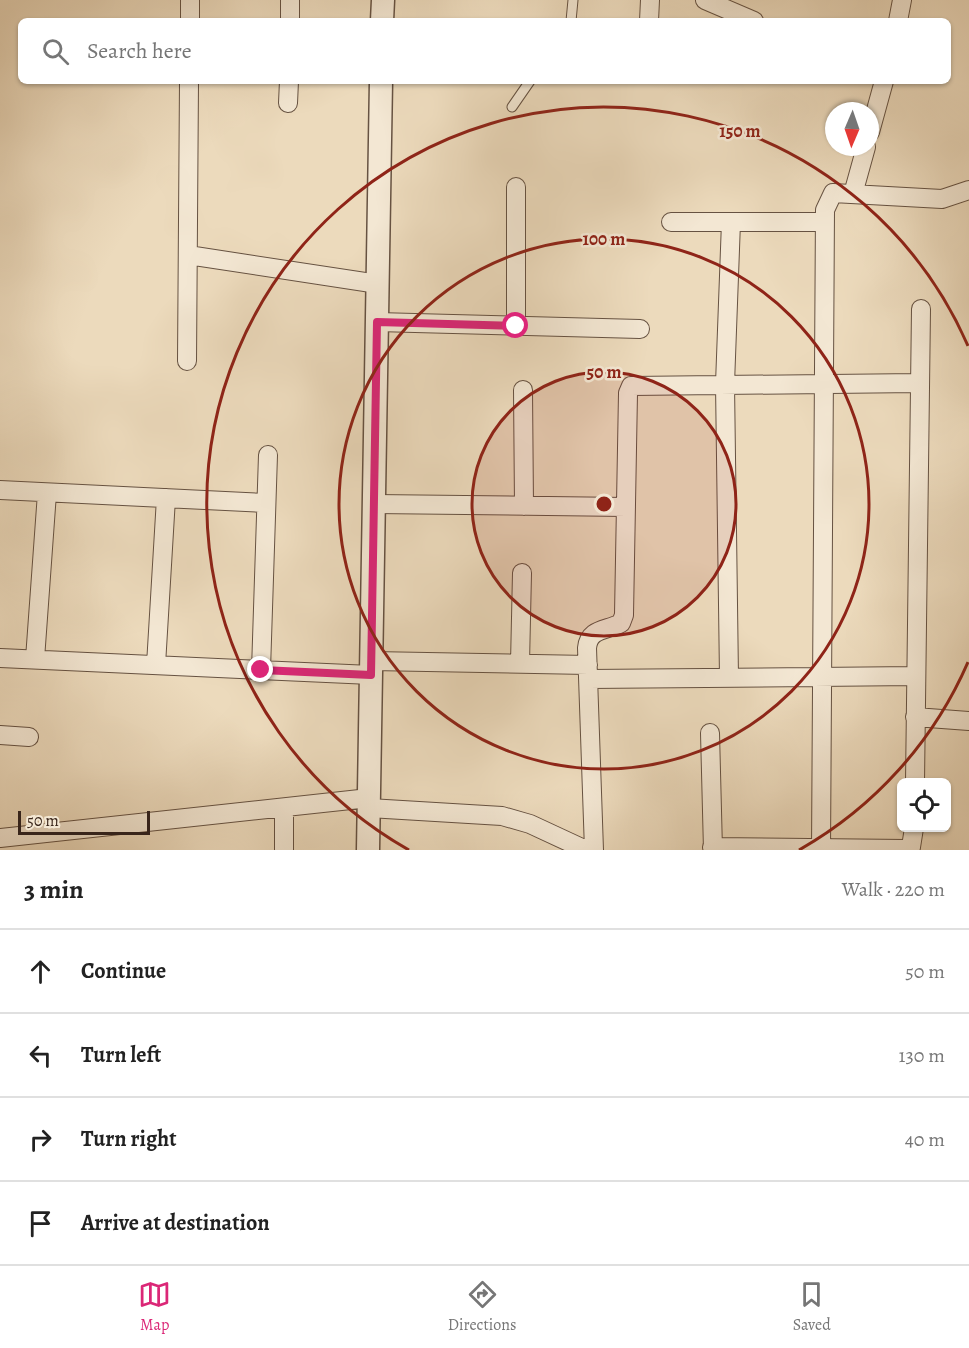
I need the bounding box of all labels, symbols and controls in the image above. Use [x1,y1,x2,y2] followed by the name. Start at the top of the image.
[18,18,951,84] search box
[39,35,72,68] icon: search
[87,36,192,66] text: Search here
[825,102,879,156] north arrow
[719,119,761,143] text: 150 m
[583,227,625,251] text: 100 m
[502,312,528,338] route start
[587,360,621,384] text: 50 m
[594,494,614,514] centre of rings
[247,656,273,682] route end
[897,778,951,832] map controls
[897,778,951,832] button: locate
[18,808,150,836] scale bar
[27,810,59,832] text: 50 m
[24,872,84,907] text: 3 min
[842,876,945,903] text: Walk · 220 m
[24,955,57,988] icon: ahead
[81,956,166,986] text: Continue
[905,958,945,985] text: 50 m
[24,1039,57,1072] icon: left
[81,1040,161,1070] text: Turn left
[899,1042,945,1069] text: 130 m
[24,1123,57,1156] icon: right
[81,1124,177,1154] text: Turn right
[905,1126,945,1153] text: 40 m
[24,1207,57,1240] icon: arrive
[81,1208,270,1238] text: Arrive at destination
[138,1278,171,1336] tab: Map
[448,1278,516,1336] tab: Directions
[793,1278,831,1336] tab: Saved

